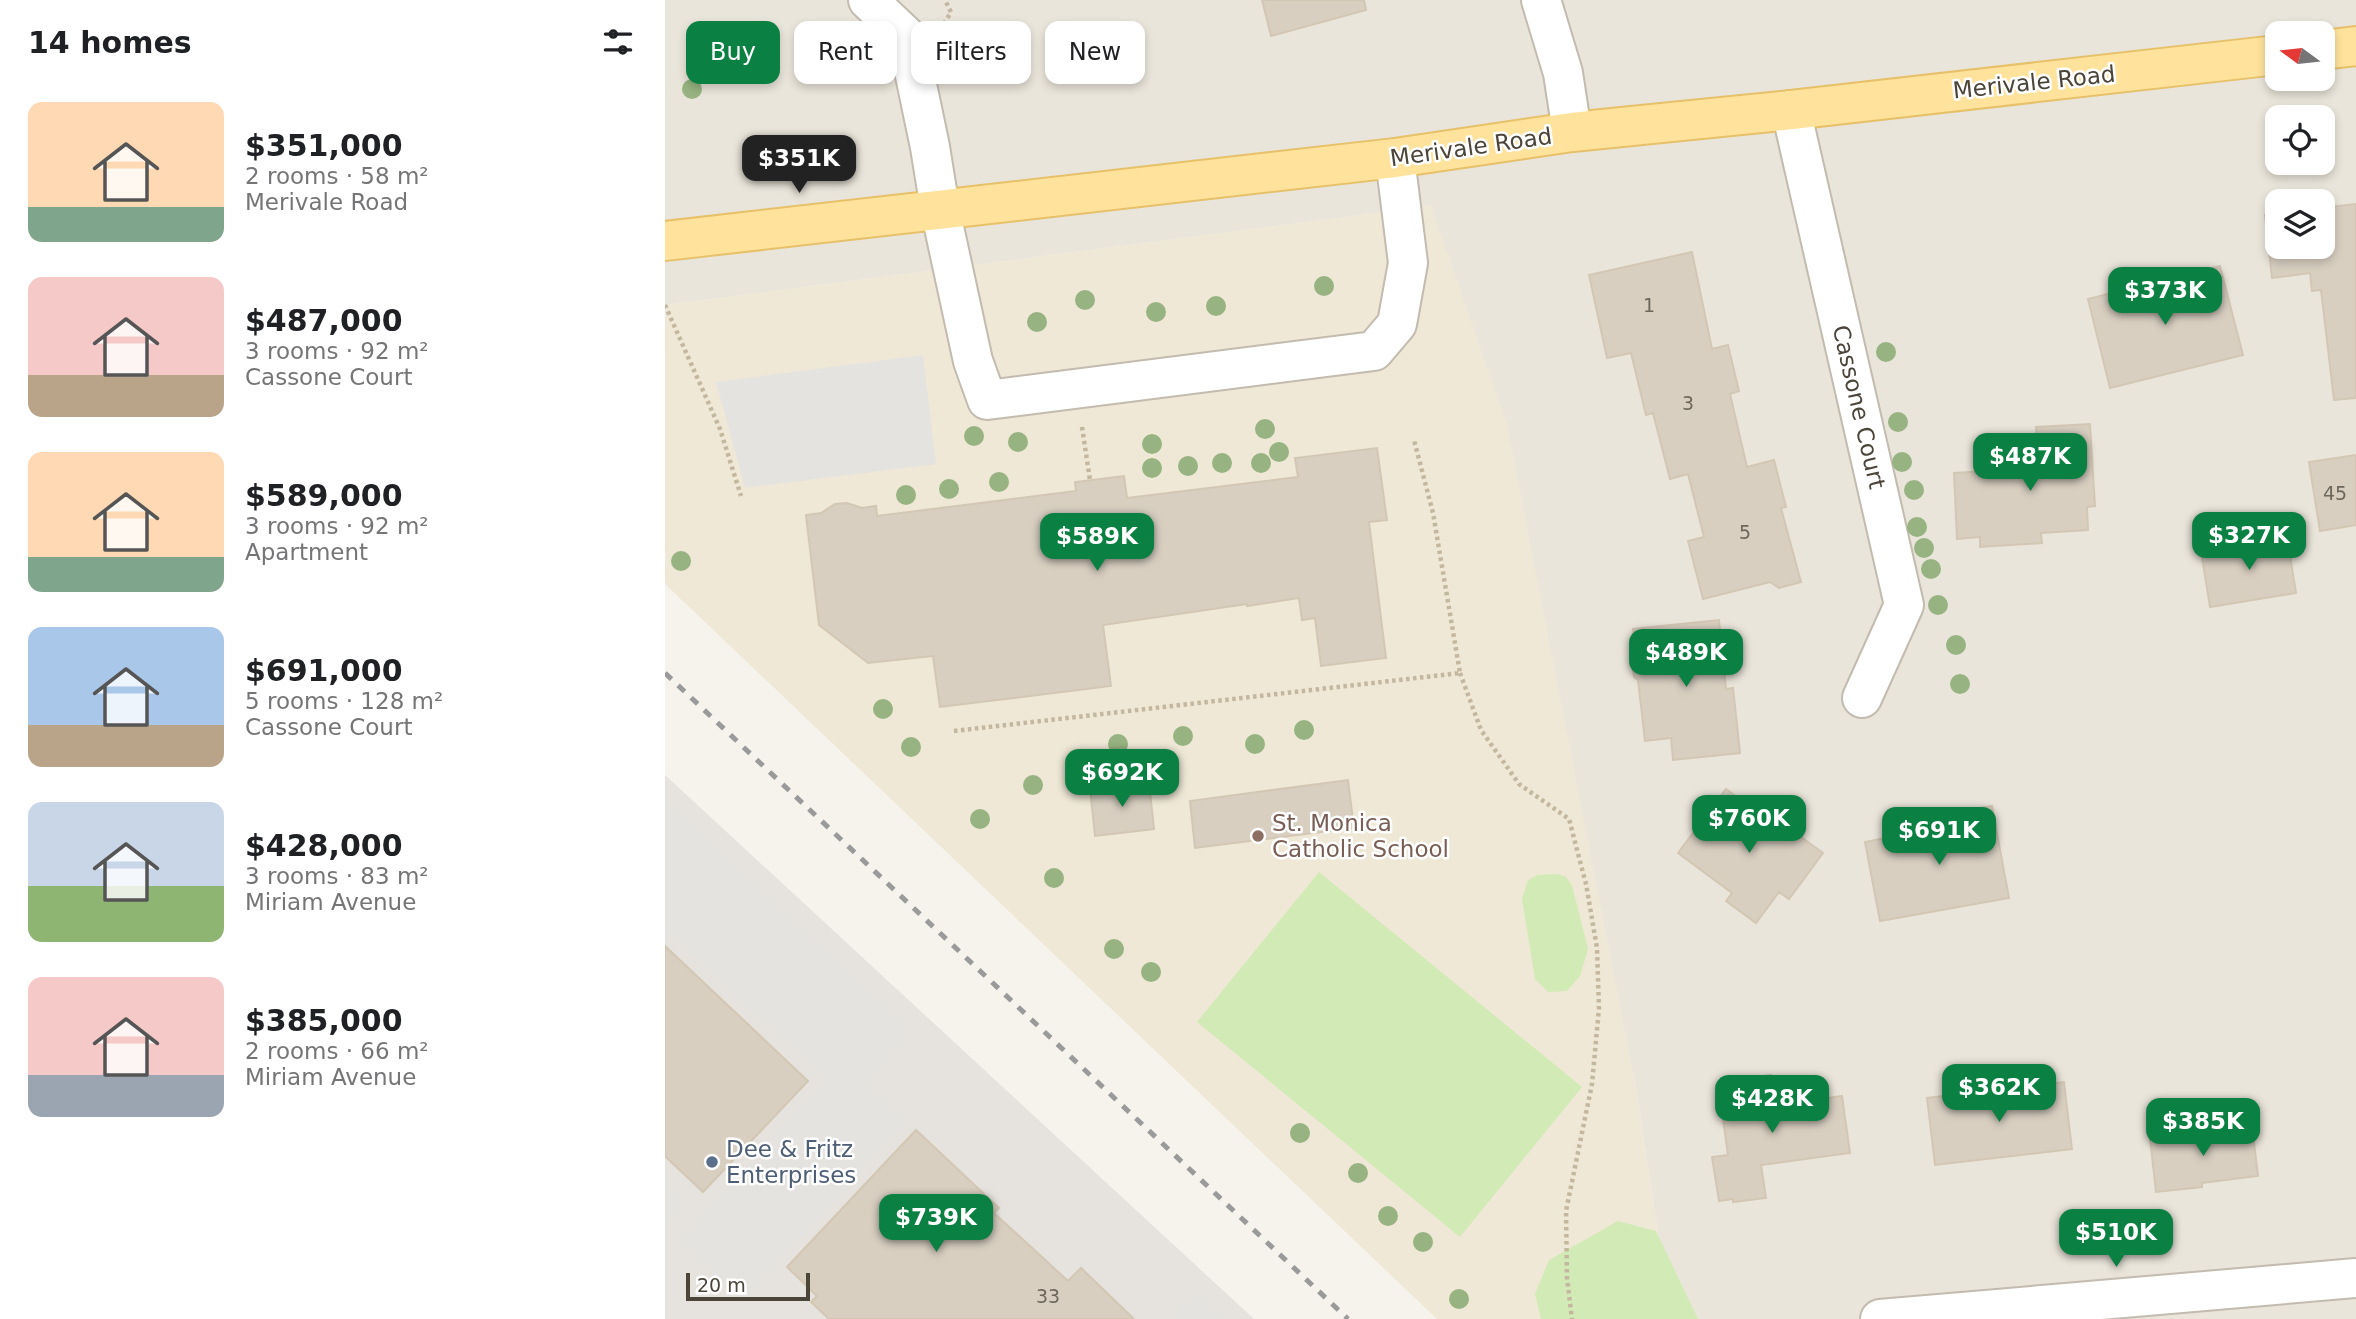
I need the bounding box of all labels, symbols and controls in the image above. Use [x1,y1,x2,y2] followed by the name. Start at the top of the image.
[686,21,780,84] chip: Buy
[794,21,897,84] chip: Rent
[911,21,1031,84] chip: Filters
[1045,21,1145,84] chip: New
[2265,21,2335,91] north arrow
[2265,21,2335,259] map controls
[599,23,637,61] icon: filters
[28,25,192,60] text: 14 homes
[1952,61,2116,103] street label: Merivale Road
[2265,105,2335,175] button: locate
[1388,123,1554,171] street label: Merivale Road
[245,128,403,163] text: $351,000
[84,130,168,214] icon: home
[750,136,848,195] pin: $351K
[758,145,840,171] text: $351K
[245,163,429,189] text: 2 rooms · 58 m²
[245,189,408,215] text: Merivale Road
[2265,189,2335,259] button: layers
[2116,268,2214,327] pin: $373K
[2124,277,2206,303] text: $373K
[1643,294,1655,316] house number: 1
[245,303,403,338] text: $487,000
[84,305,168,389] icon: home
[1828,323,1890,491] street label: Cassone Court
[245,338,429,364] text: 3 rooms · 92 m²
[245,364,412,390] text: Cassone Court
[1682,392,1694,414] house number: 3
[1981,434,2079,493] pin: $487K
[1989,443,2071,469] text: $487K
[245,478,403,513] text: $589,000
[84,480,168,564] icon: home
[2323,482,2347,504] house number: 45
[2200,512,2298,572] pin: $327K
[245,513,429,539] text: 3 rooms · 92 m²
[1048,514,1146,573] pin: $589K
[1739,521,1751,543] house number: 5
[2208,522,2290,548] text: $327K
[1056,523,1138,549] text: $589K
[245,539,368,565] text: Apartment
[1637,630,1735,689] pin: $489K
[1645,639,1727,665] text: $489K
[245,653,403,688] text: $691,000
[84,655,168,739] icon: home
[245,688,443,714] text: 5 rooms · 128 m²
[245,714,412,740] text: Cassone Court
[1073,750,1171,809] pin: $692K
[1081,759,1163,785] text: $692K
[1700,796,1798,855] pin: $760K
[1708,805,1790,831] text: $760K
[1890,808,1988,867] pin: $691K
[1272,810,1449,862] place label: St. Monica Catholic School
[1898,817,1980,843] text: $691K
[245,828,403,863] text: $428,000
[1250,828,1266,844] marker: St. Monica Catholic School
[84,830,168,914] icon: home
[245,863,429,889] text: 3 rooms · 83 m²
[245,889,416,915] text: Miriam Avenue
[245,1003,403,1038] text: $385,000
[84,1005,168,1089] icon: home
[245,1038,429,1064] text: 2 rooms · 66 m²
[245,1064,416,1090] text: Miriam Avenue
[1950,1064,2048,1124] pin: $362K
[1958,1074,2040,1100] text: $362K
[1723,1076,1821,1135] pin: $428K
[1731,1085,1813,1111] text: $428K
[2154,1098,2252,1158] pin: $385K
[2162,1108,2244,1134] text: $385K
[726,1136,856,1188] place label: Dee & Fritz Enterprises
[704,1154,720,1170] marker: Dee & Fritz Enterprises
[887,1194,985,1254] pin: $739K
[895,1204,977,1230] text: $739K
[2067,1210,2165,1269] pin: $510K
[2075,1219,2157,1245] text: $510K
[686,1270,810,1302] scale bar
[697,1274,746,1296] text: 20 m
[1036,1285,1060,1307] house number: 33

